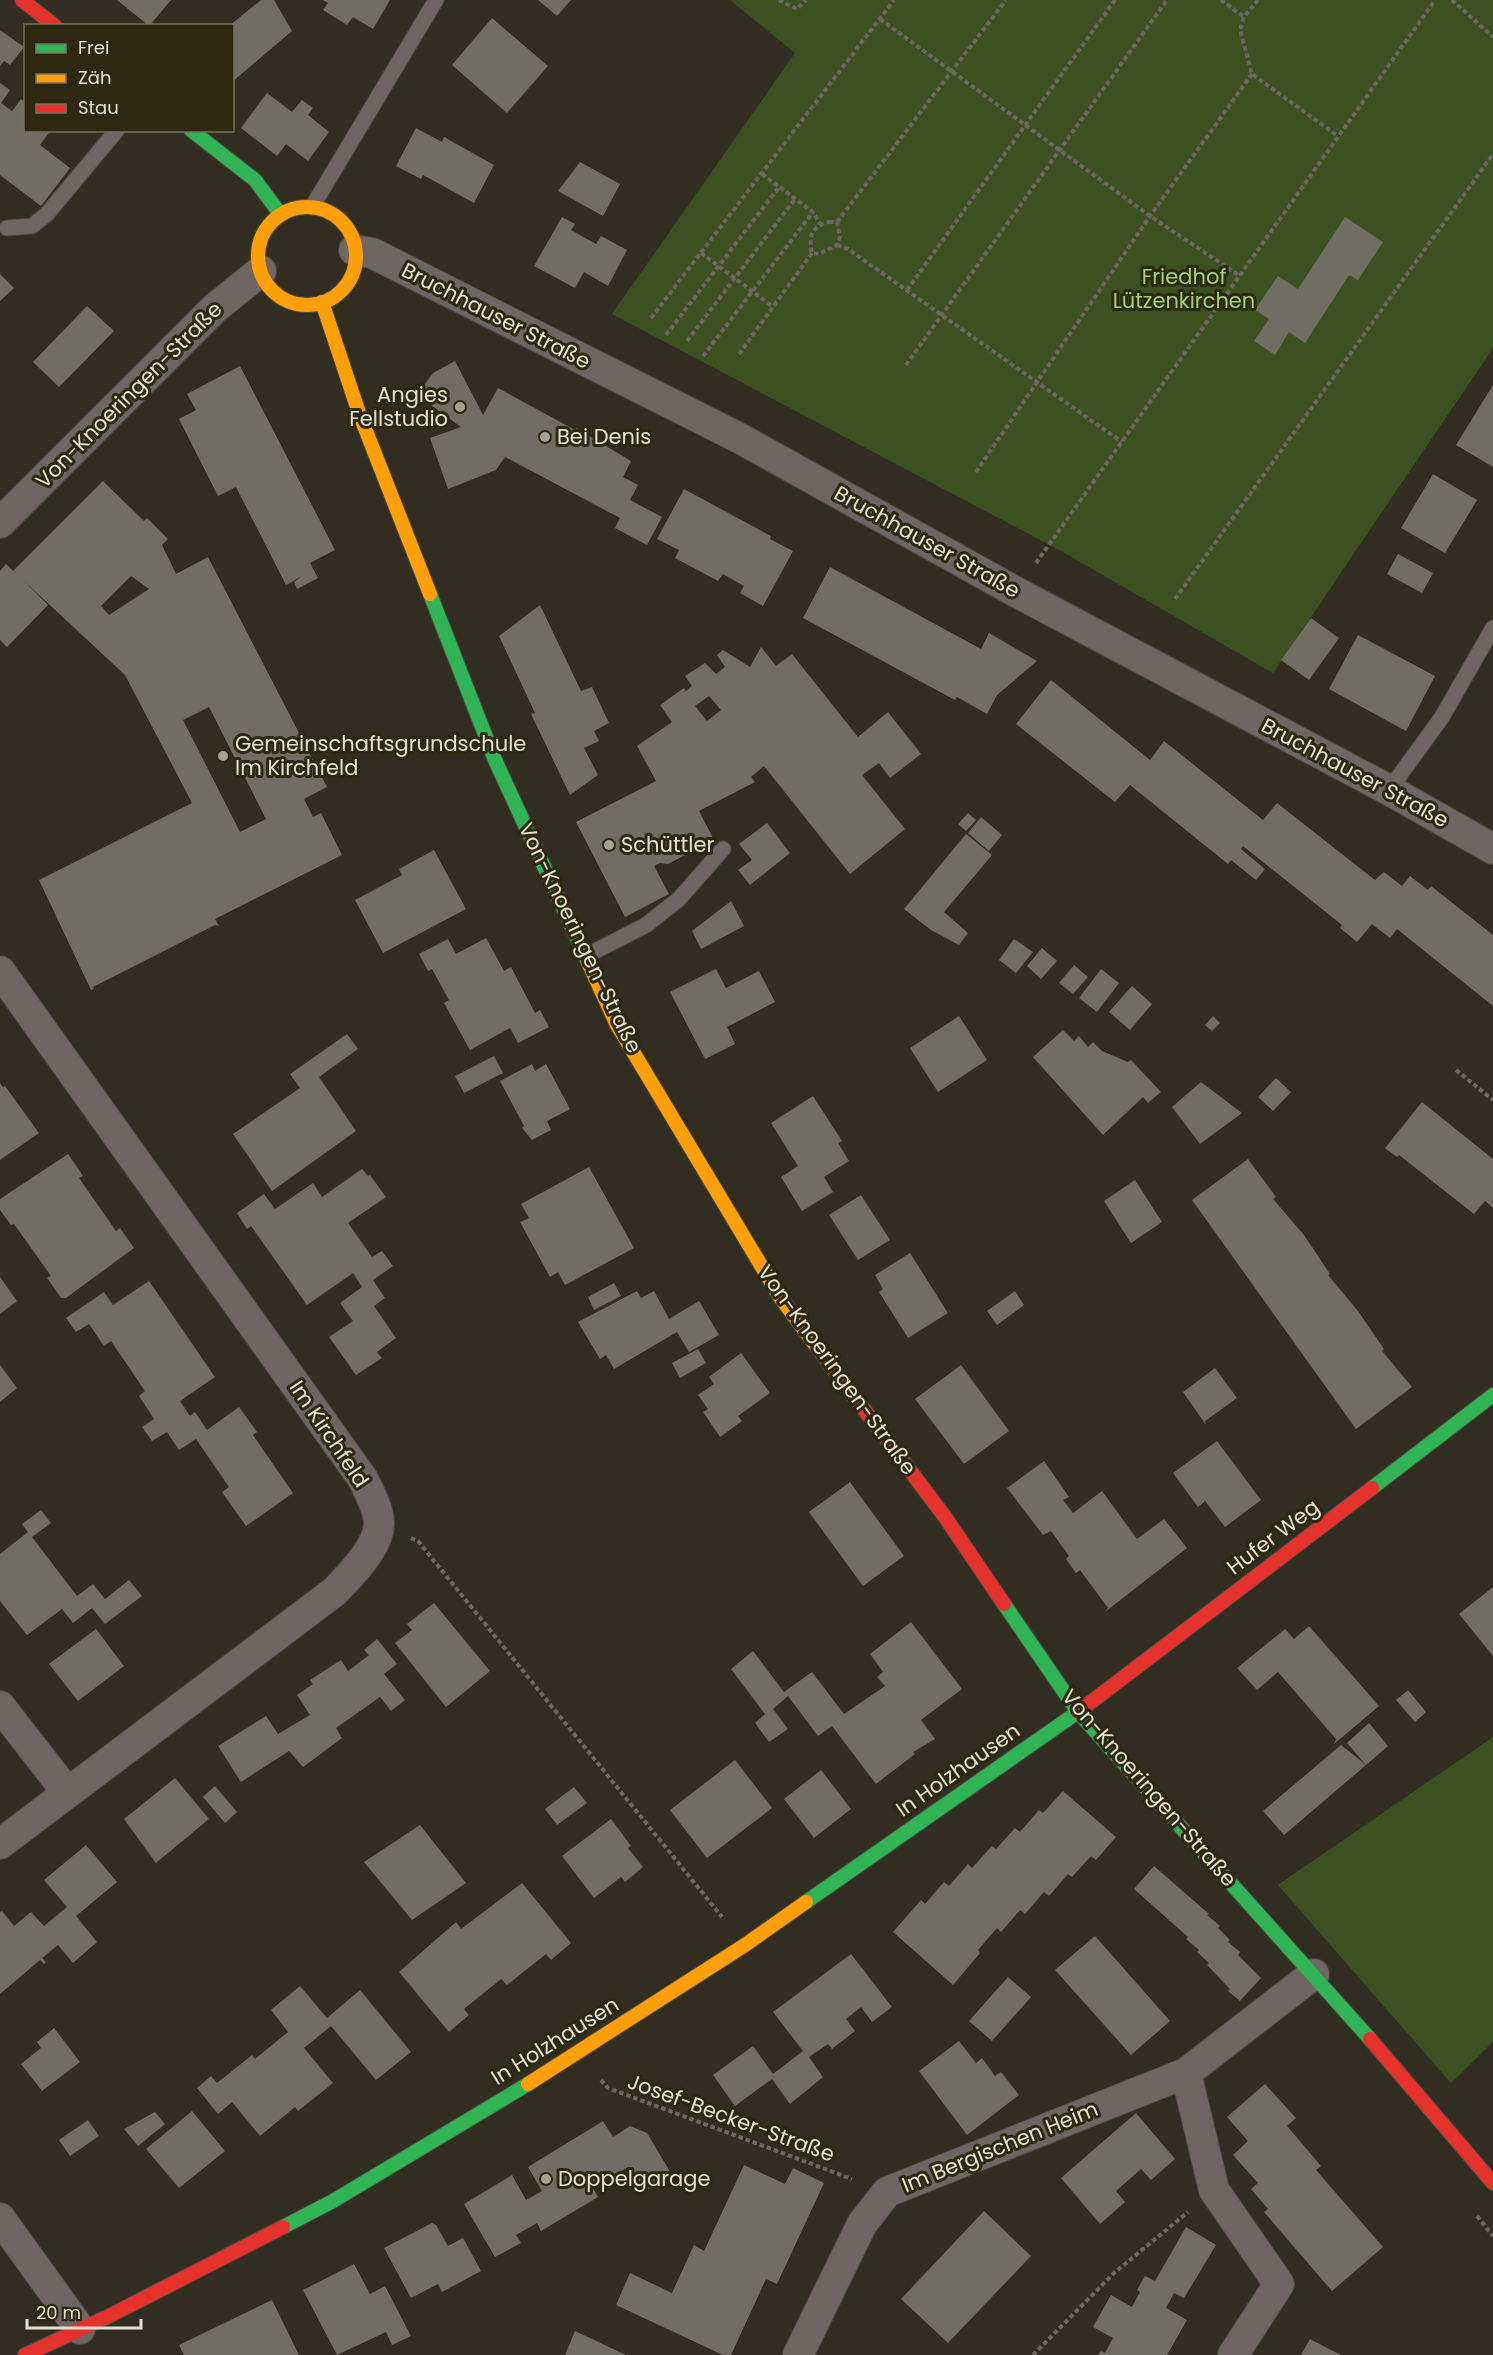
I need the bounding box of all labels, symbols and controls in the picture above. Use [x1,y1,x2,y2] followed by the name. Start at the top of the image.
[24,24,234,132] legend
[78,35,109,60] text: Frei
[78,65,111,90] text: Zäh
[78,95,119,120] text: Stau
[397,255,596,376] street label: Bruchhauser Straße
[1113,262,1255,315] park label: Friedhof Lützenkirchen
[29,295,228,494] street label: Von-Knoeringen-Straße
[349,380,448,433] place label: Angies Fellstudio
[453,400,467,414] marker: Angies Fellstudio
[557,422,651,451] place label: Bei Denis
[538,430,552,444] marker: Bei Denis
[829,478,1025,605] street label: Bruchhauser Straße
[1257,711,1454,834] street label: Bruchhauser Straße
[235,729,526,782] place label: Gemeinschaftsgrundschule Im Kirchfeld
[216,749,230,763] marker: Gemeinschaftsgrundschule Im Kirchfeld
[512,818,649,1058] street label: Von-Knoeringen-Straße
[621,830,714,859] place label: Schüttler
[602,838,616,852] marker: Schüttler
[751,1259,924,1481] street label: Von-Knoeringen-Straße
[283,1374,376,1493] street label: Im Kirchfeld
[1220,1492,1325,1581] street label: Hufer Weg
[1055,1683,1243,1893] street label: Von-Knoeringen-Straße
[890,1716,1026,1823] street label: In Holzhausen
[485,1990,624,2091] street label: In Holzhausen
[624,2067,839,2168] street label: Josef-Becker-Straße
[897,2094,1102,2199] street label: Im Bergischen Heim
[558,2164,711,2193] place label: Doppelgarage
[539,2172,553,2186] marker: Doppelgarage
[27,2292,141,2330] scale bar
[36,2300,81,2325] text: 20 m

